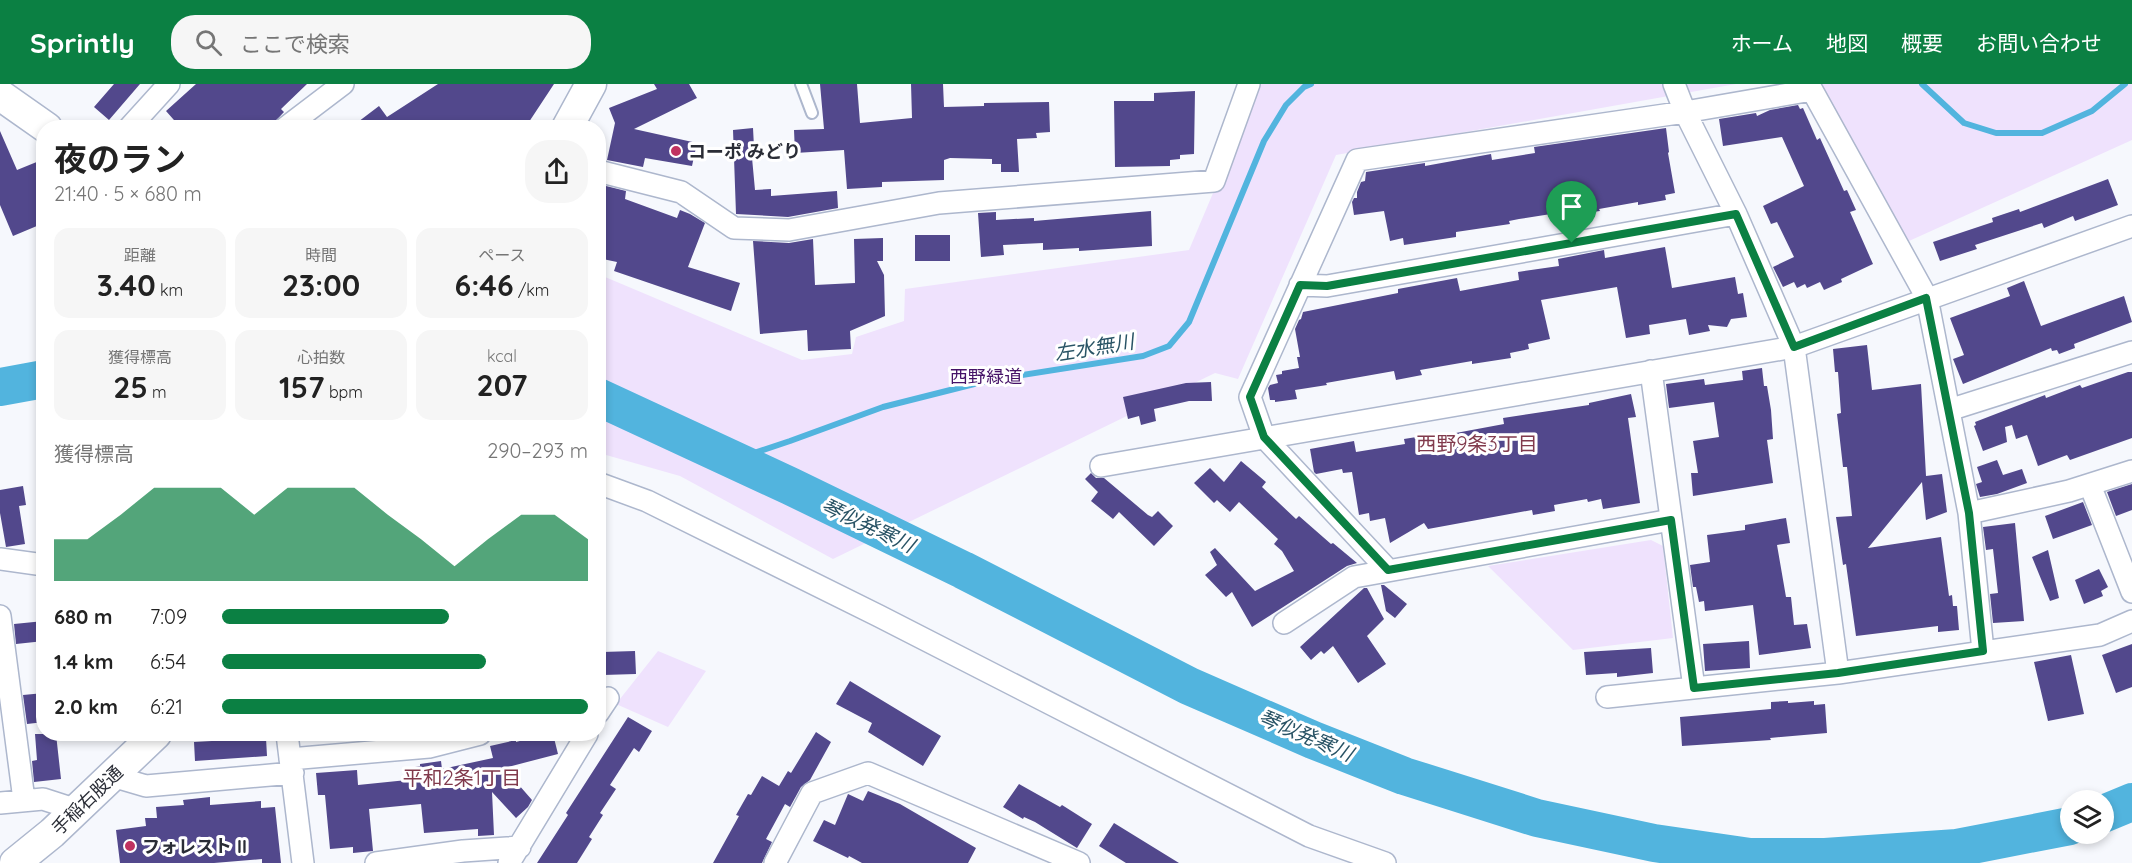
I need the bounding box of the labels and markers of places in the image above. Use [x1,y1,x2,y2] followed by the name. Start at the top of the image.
[688,140,801,163] place label: コーポ みどり
[669,144,683,158] marker: コーポ みどり
[1546,181,1597,243] pin
[142,835,247,858] place label: フォレスト II
[123,839,137,853] marker: フォレスト II

